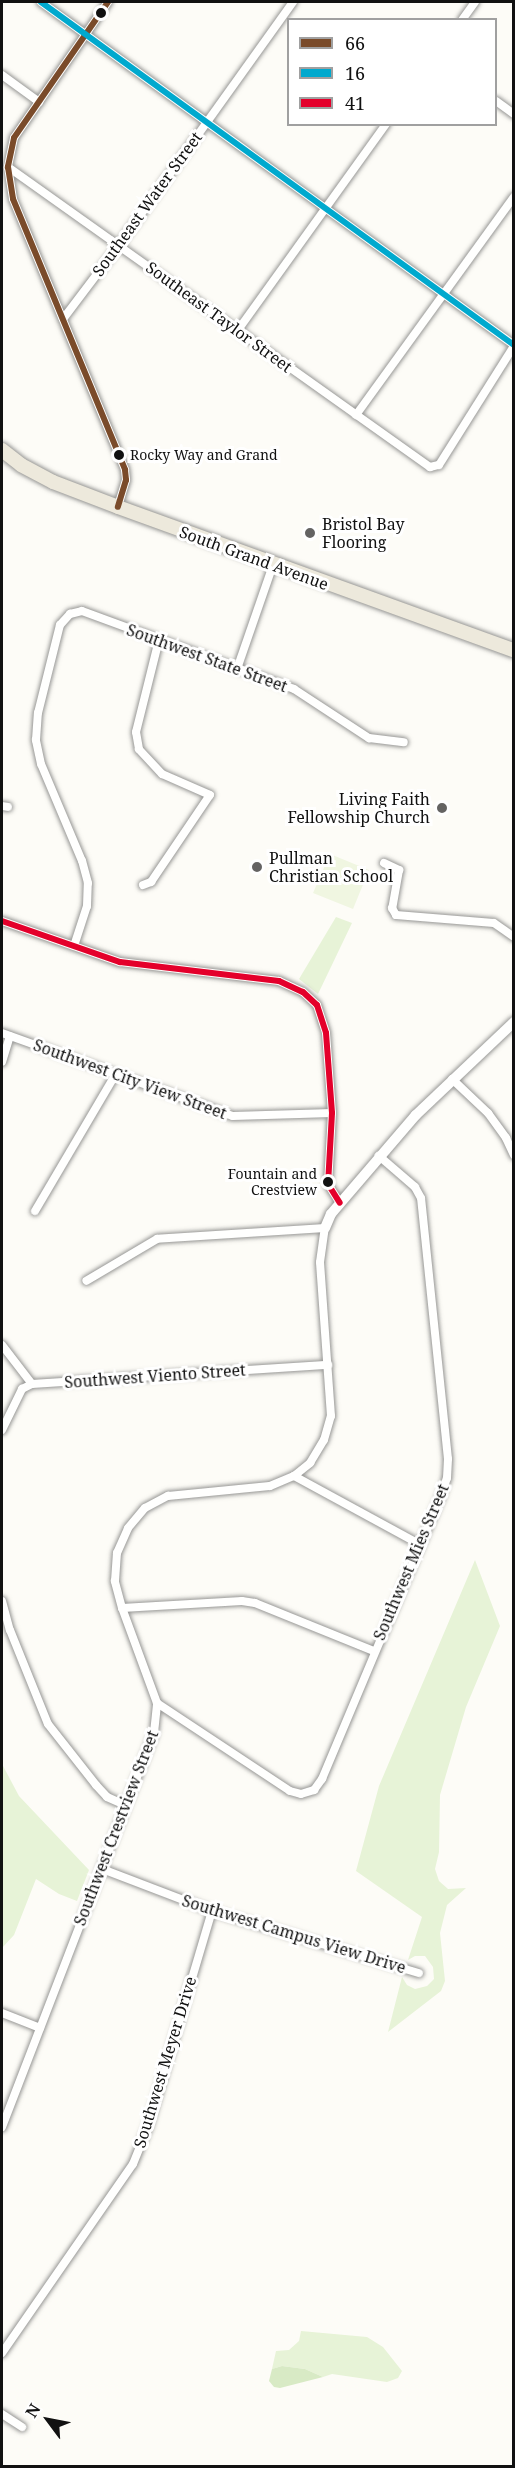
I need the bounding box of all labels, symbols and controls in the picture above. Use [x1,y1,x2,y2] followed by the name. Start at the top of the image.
[95,7,107,19] unlabelled marker
[287,18,497,126] legend
[345,31,365,55] text: 66
[345,61,365,85] text: 16
[345,91,365,115] text: 41
[88,128,206,280] street label: Southeast Water Street
[142,257,296,377] street label: Southeast Taylor Street
[130,447,278,463] place label: Rocky Way and Grand
[113,449,125,461] marker: Rocky Way and Grand
[322,514,405,552] place label: Bristol Bay Flooring
[177,522,331,594] street label: South Grand Avenue
[303,526,317,540] marker: Bristol Bay Flooring
[124,620,290,696] street label: Southwest State Street
[288,789,430,827] place label: Living Faith Fellowship Church
[435,801,449,815] marker: Living Faith Fellowship Church
[269,848,393,886] place label: Pullman Christian School
[250,860,264,874] marker: Pullman Christian School
[31,1035,229,1123] street label: Southwest City View Street
[228,1166,317,1198] place label: Fountain and Crestview
[322,1176,334,1188] marker: Fountain and Crestview
[64,1360,246,1392] street label: Southwest Viento Street
[369,1481,453,1643] street label: Southwest Mies Street
[70,1728,162,1928] street label: Southwest Crestview Street
[180,1891,408,1977] street label: Southwest Campus View Drive
[130,1974,200,2150] street label: Southwest Meyer Drive
[18,2390,78,2450] north arrow
[20,2399,45,2422] text: N

